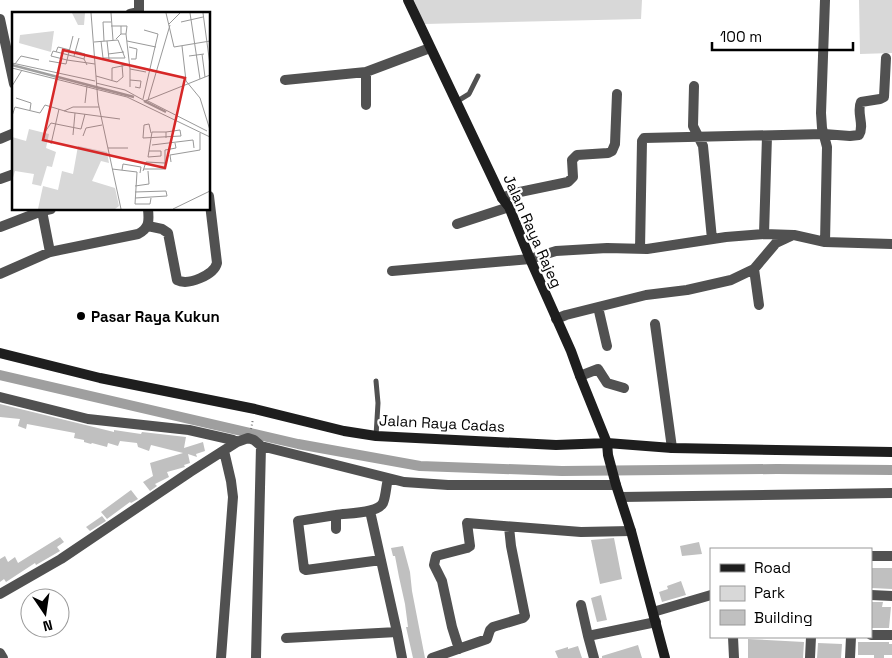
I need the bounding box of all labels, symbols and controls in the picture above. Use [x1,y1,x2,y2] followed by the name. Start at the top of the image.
[12,12,210,210] inset map
[712,20,853,52] scale bar
[720,27,762,46] text: 100 m
[499,171,567,291] street label: Jalan Raya Rajeg
[91,307,220,326] place label: Pasar Raya Kukun
[75,310,87,322] marker: Pasar Raya Kukun
[378,410,506,436] street label: Jalan Raya Cadas
[710,548,872,638] legend
[754,558,791,577] text: Road
[754,583,785,602] text: Park
[20,588,70,638] north arrow
[754,608,813,627] text: Building
[41,616,55,635] text: N

